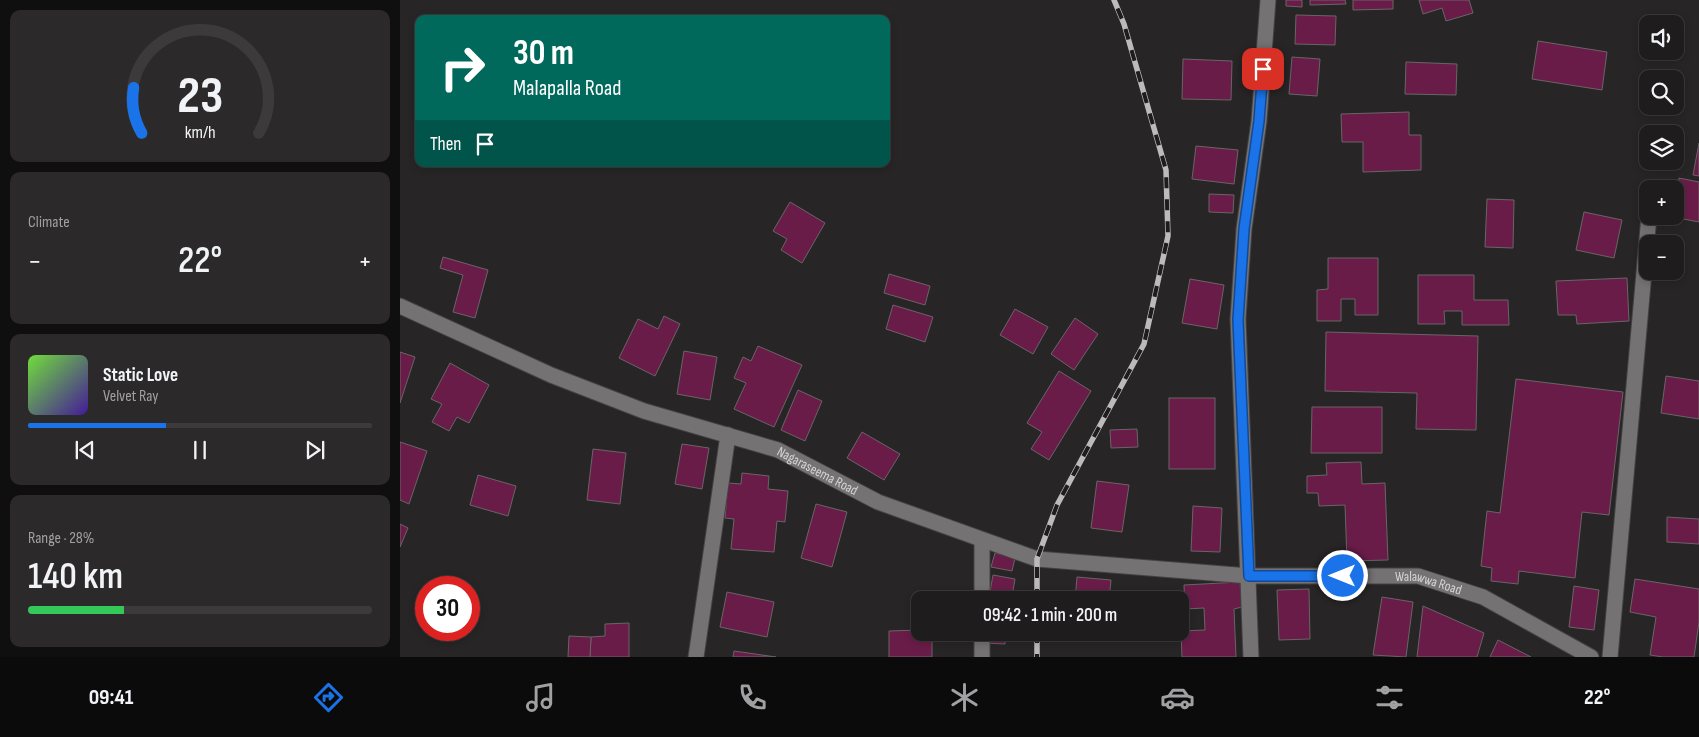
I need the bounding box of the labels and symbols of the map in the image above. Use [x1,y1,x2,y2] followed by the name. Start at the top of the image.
[1242,48,1284,90] pin
[774,443,861,499] street label: Nagaraseema Road
[1316,549,1368,601] position arrow
[1395,568,1464,598] street label: Walawwa Road
[415,576,480,641] speed limit sign: 30

